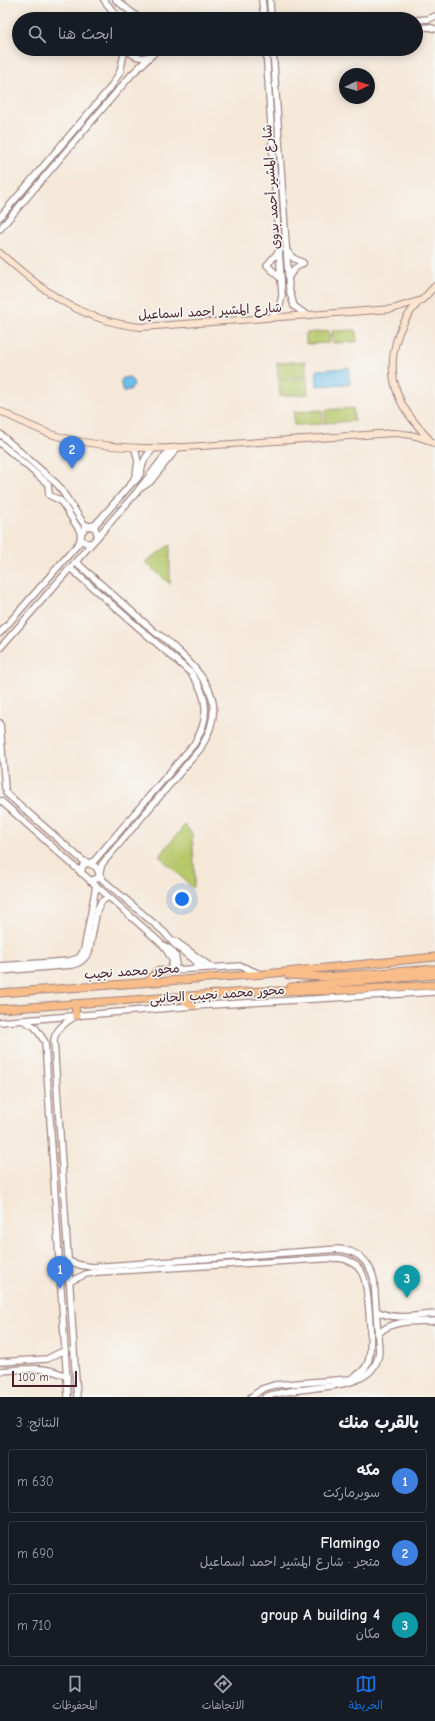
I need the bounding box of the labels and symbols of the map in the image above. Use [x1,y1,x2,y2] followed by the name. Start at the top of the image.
[339,68,375,104] north arrow
[259,124,285,250] street label: شارع المشير أحمد بدوى
[138,300,282,324] street label: شارع المشير احمد اسماعيل
[59,436,85,469] pin: 2
[172,889,192,909] your location
[84,960,180,983] street label: محور محمد نجيب
[149,982,285,1008] street label: محور محمد نجيب الجانبى
[47,1256,73,1289] pin: 1
[394,1265,420,1298] pin: 3
[12,1369,77,1388] scale bar

